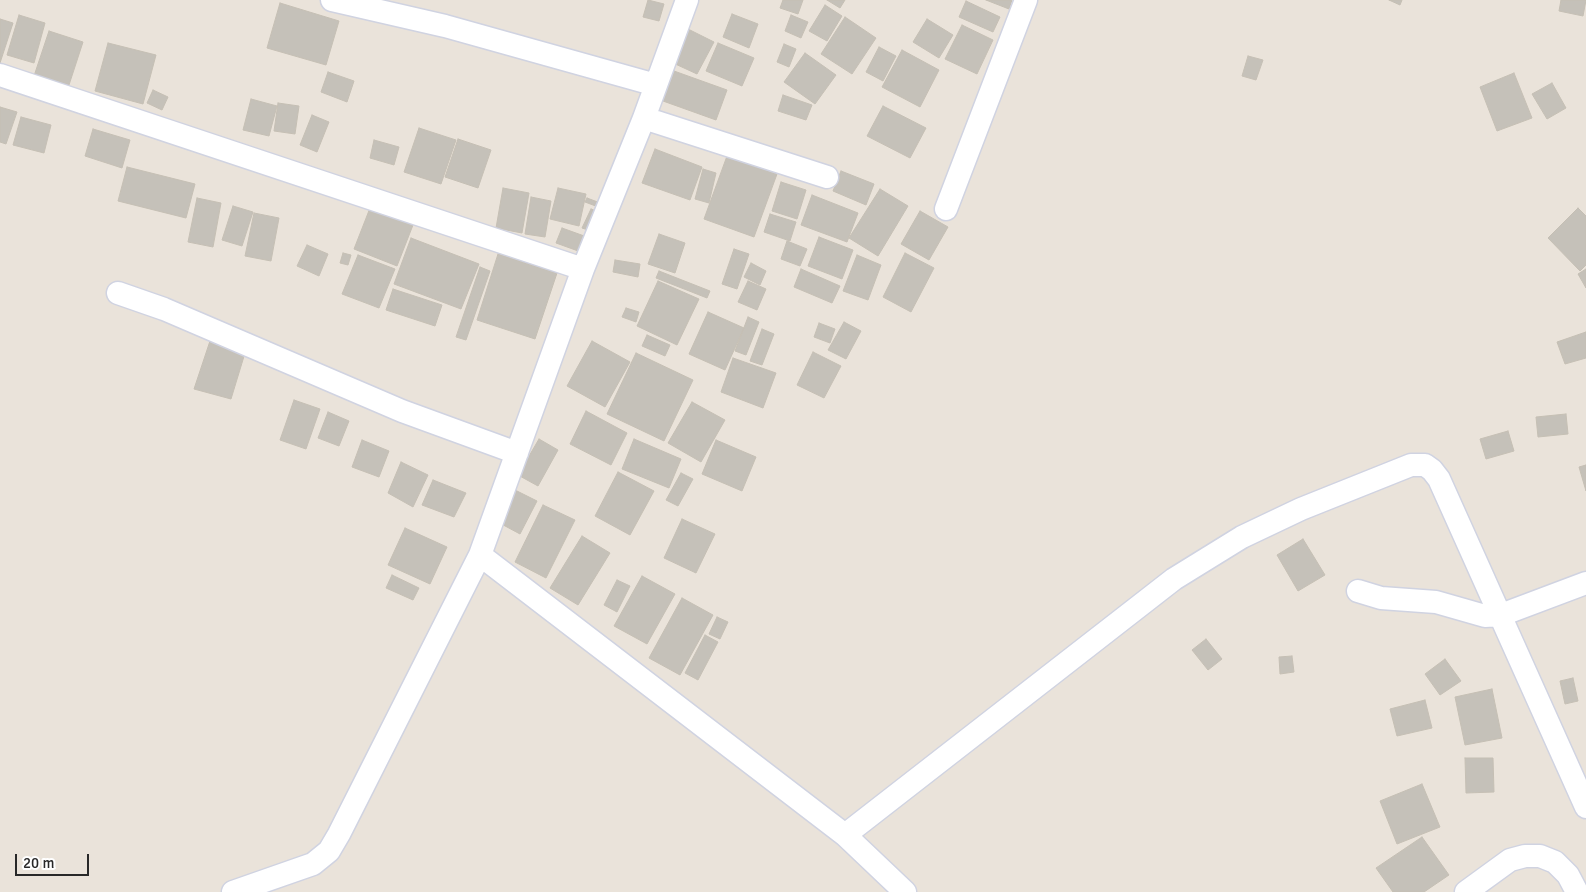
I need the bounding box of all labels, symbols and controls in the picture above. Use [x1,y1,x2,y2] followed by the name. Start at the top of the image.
[18,844,91,876] scale bar
[23,854,54,872] text: 20 m

